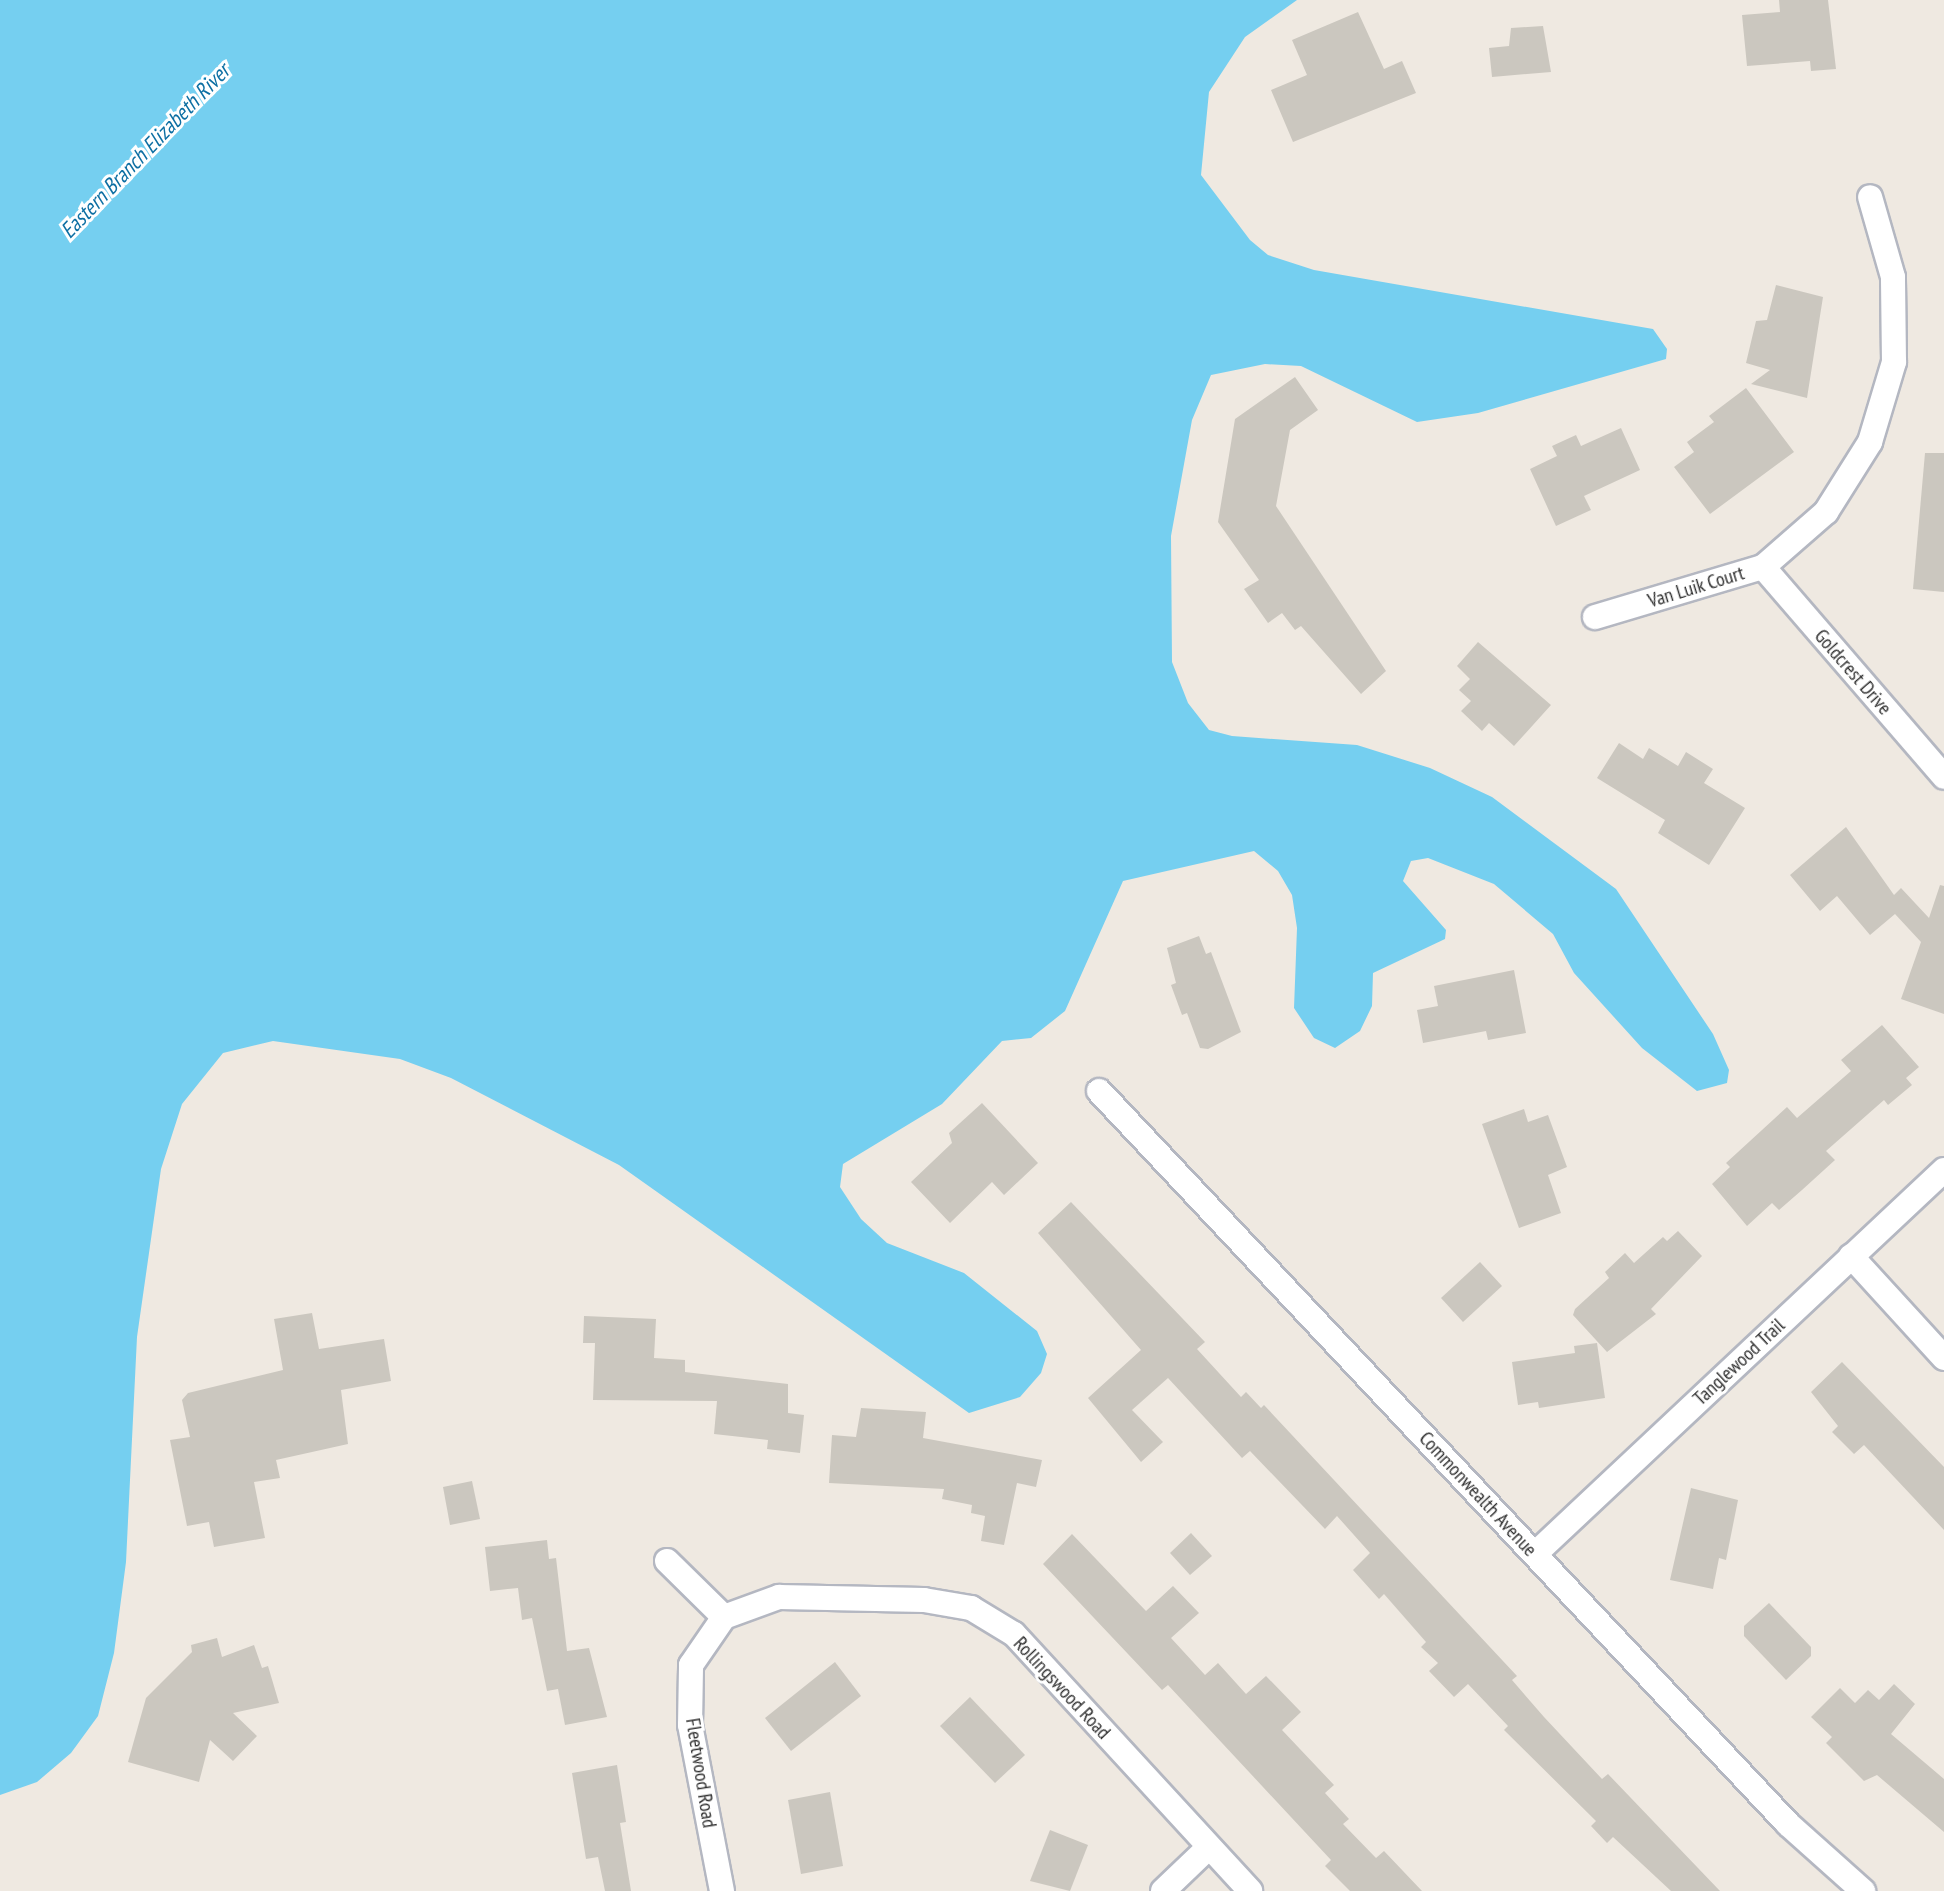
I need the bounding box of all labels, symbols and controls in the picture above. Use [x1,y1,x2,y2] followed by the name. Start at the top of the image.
[55,58,235,244] water label: Eastern Branch Elizabeth River
[1645,561,1747,613] street label: Van Luik Court
[1809,624,1897,720] street label: Goldcrest Drive
[1688,1313,1790,1411] street label: Tanglewood Trail
[1414,1426,1542,1562] street label: Commonwealth Avenue
[1008,1632,1116,1744] street label: Rollingswood Road
[680,1716,722,1830] street label: Fleetwood Road

